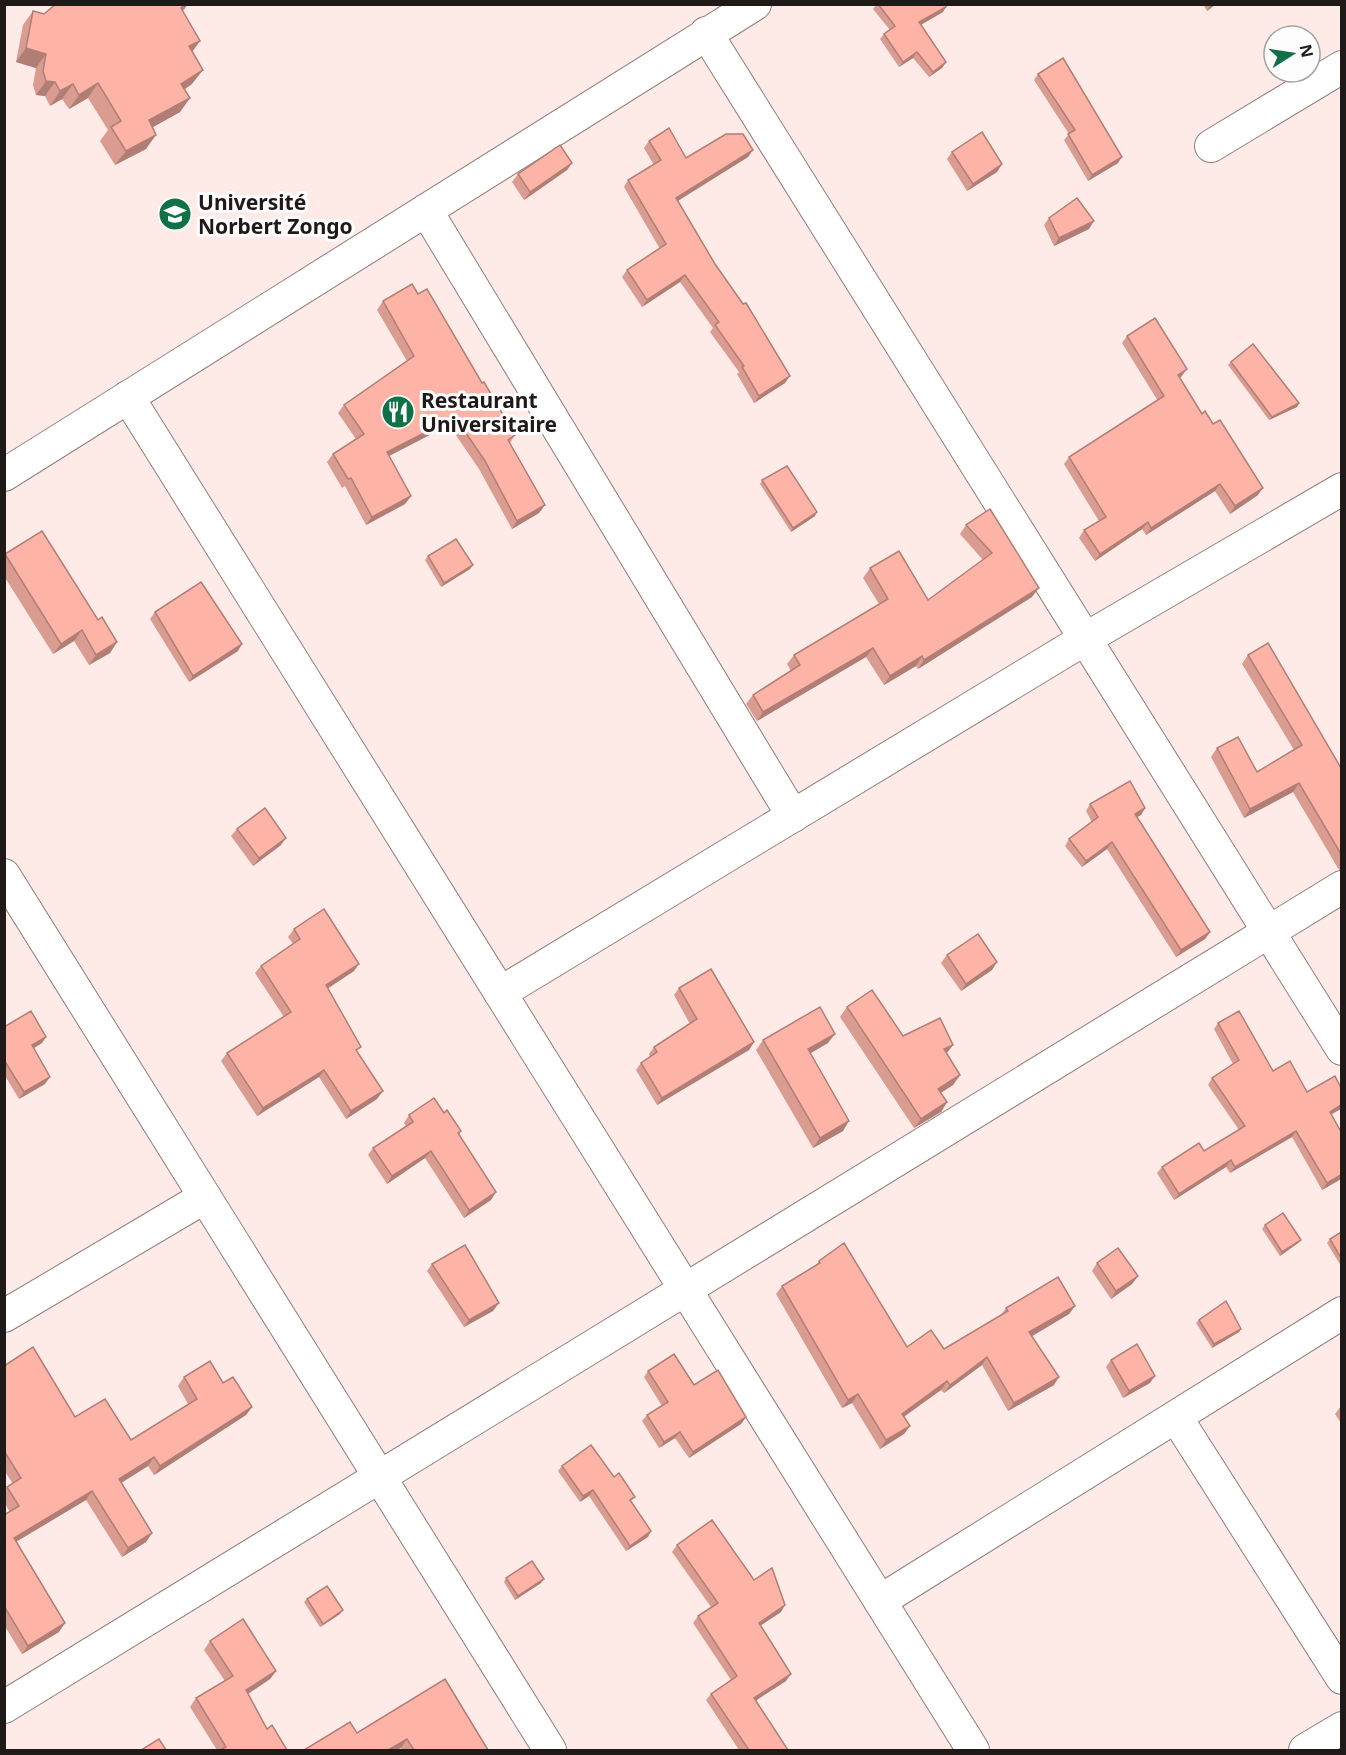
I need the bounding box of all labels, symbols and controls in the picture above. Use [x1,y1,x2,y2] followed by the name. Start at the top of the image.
[1262,24,1322,84] north arrow
[1295,42,1319,60] text: N
[198,188,353,240] place label: Université Norbert Zongo
[157,196,193,232] school or university icon: Université Norbert Zongo
[421,386,557,438] place label: Restaurant Universitaire
[380,394,416,430] restaurant icon: Restaurant Universitaire

